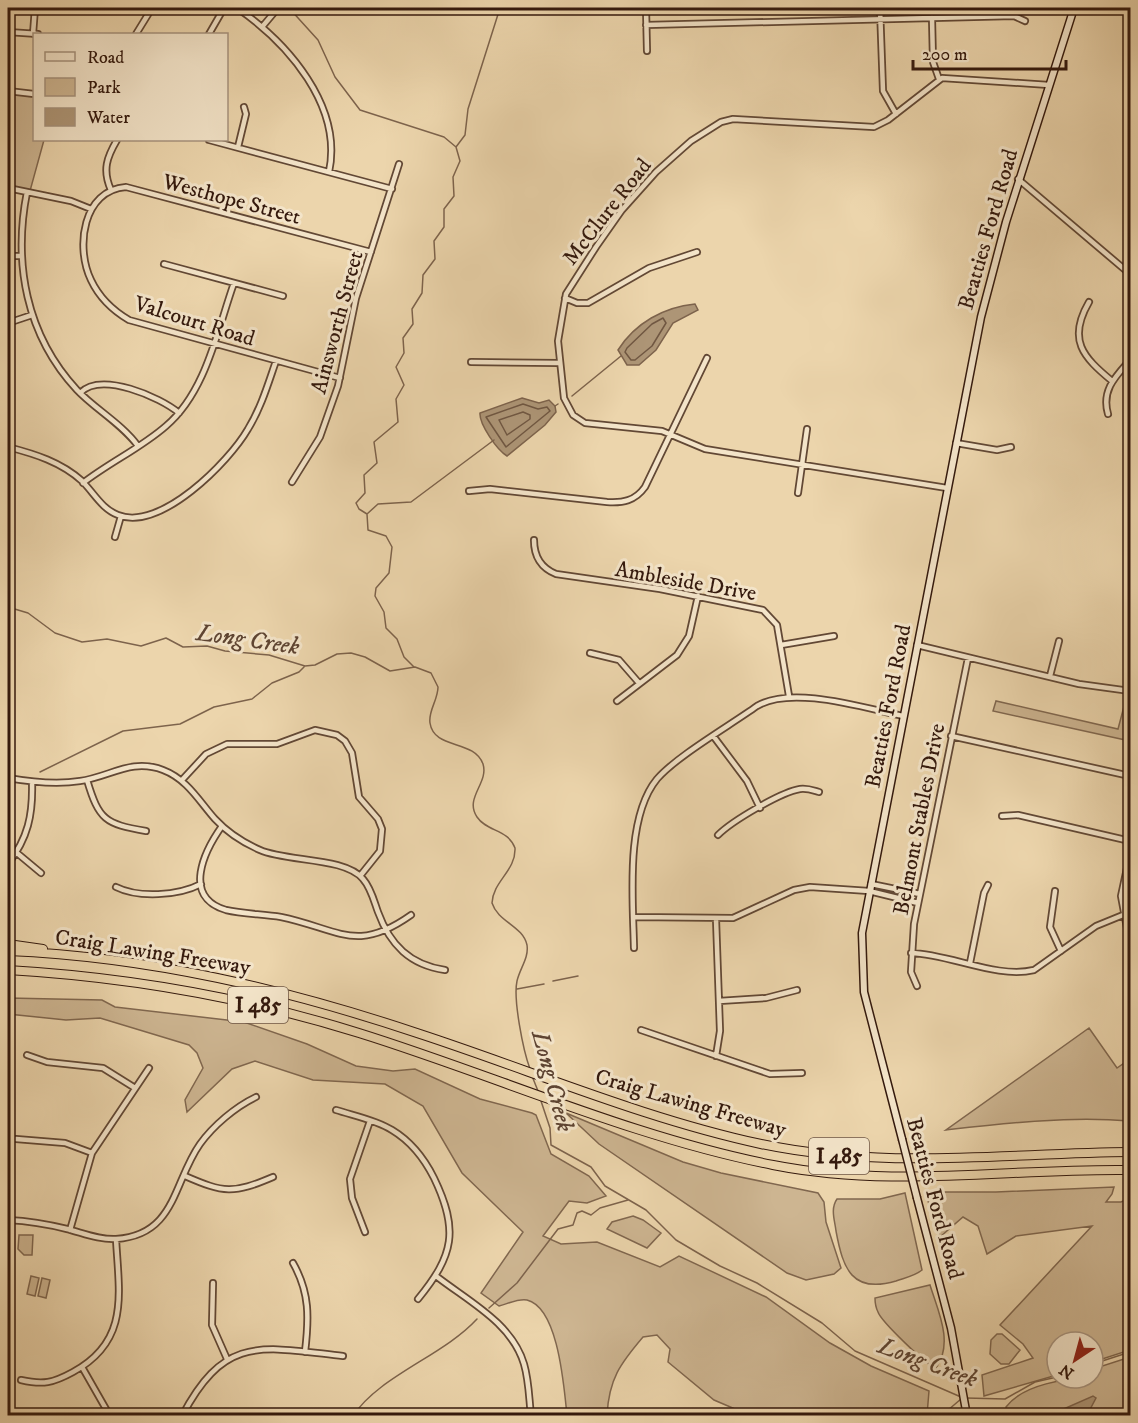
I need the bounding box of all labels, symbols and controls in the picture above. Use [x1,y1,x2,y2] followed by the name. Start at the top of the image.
[33,33,228,141] legend
[913,33,1066,71] scale bar
[922,44,968,66] text: 200 m
[87,47,124,69] text: Road
[87,77,121,99] text: Park
[86,107,130,129] text: Water
[953,146,1024,313] street label: Beatties Ford Road
[557,153,657,271] street label: McClure Road
[159,168,304,231] street label: Westhope Street
[305,248,369,397] street label: Ainsworth Street
[130,290,258,353] street label: Valcourt Road
[613,556,759,607] street label: Ambleside Drive
[193,618,301,662] water label: Long Creek
[859,622,918,790] street label: Beatties Ford Road
[888,721,951,917] street label: Belmont Stables Drive
[53,924,253,981] street label: Craig Lawing Freeway
[228,987,288,1023] road number: I 485
[524,1025,580,1135] water label: Long Creek
[592,1063,790,1144] street label: Craig Lawing Freeway
[900,1115,969,1282] street label: Beatties Ford Road
[809,1138,869,1174] road number: I 485
[872,1330,981,1395] water label: Long Creek
[1045,1330,1105,1390] north arrow
[1056,1359,1078,1383] text: N

